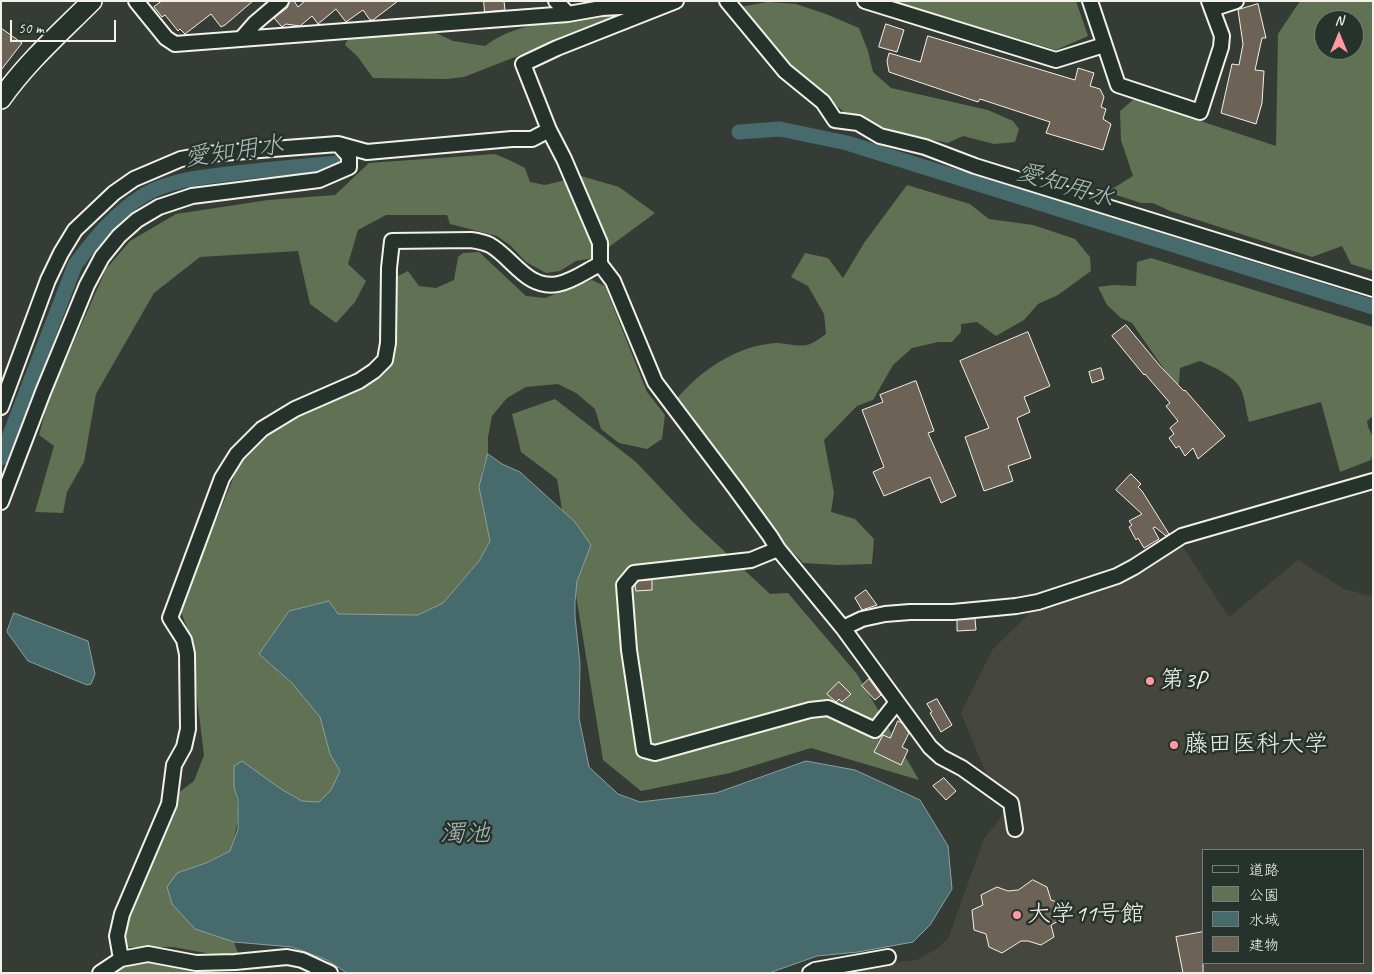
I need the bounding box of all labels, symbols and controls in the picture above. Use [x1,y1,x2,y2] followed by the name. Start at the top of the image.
[12,10,119,42] scale bar
[1314,10,1364,60] north arrow
[1335,12,1343,29] text: N
[18,19,44,38] text: 50 m
[182,130,286,174] water label: 愛知用水
[1013,157,1117,215] water label: 愛知用水
[1160,667,1206,695] place label: 第3P
[1144,675,1156,687] marker: 第3P
[1184,731,1328,759] place label: 藤田医科大学
[1168,739,1180,751] marker: 藤田医科大学
[440,819,490,849] water label: 濁池
[1202,849,1364,964] legend
[1249,861,1279,880] text: 道路
[1249,886,1279,905] text: 公園
[1027,901,1145,929] place label: 大学11号館
[1011,909,1023,921] marker: 大学11号館
[1249,911,1279,930] text: 水域
[1249,936,1279,955] text: 建物

